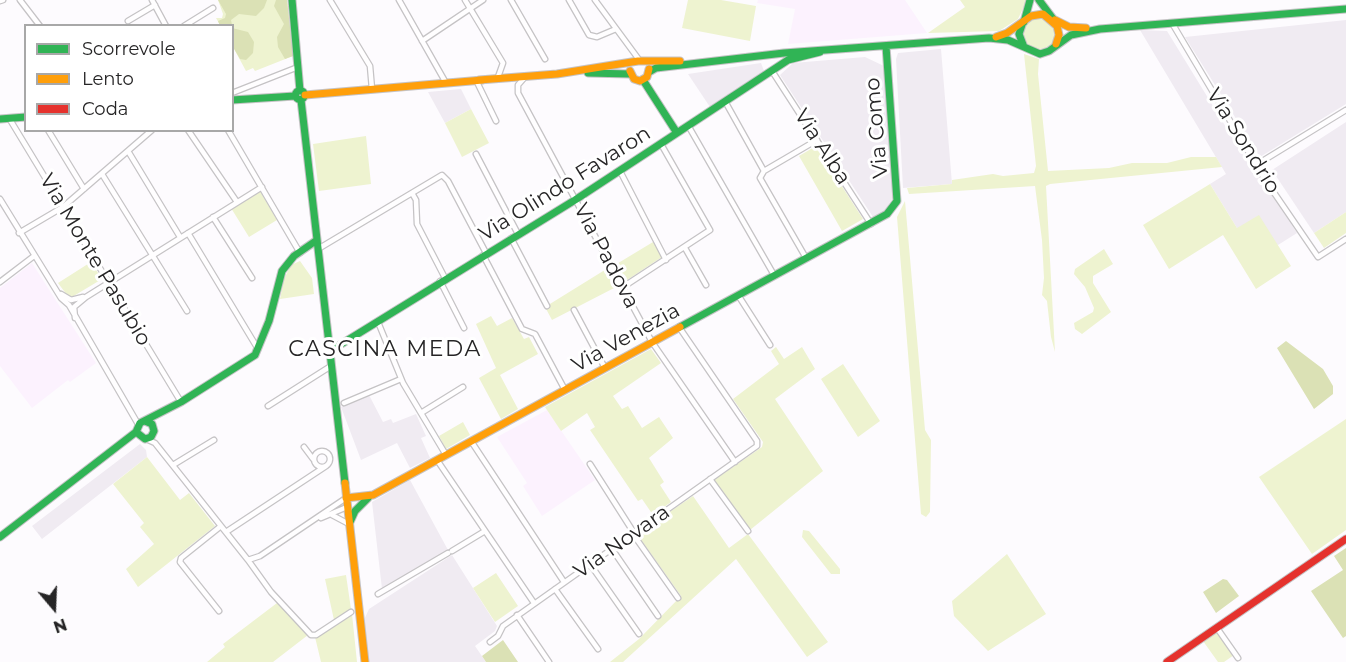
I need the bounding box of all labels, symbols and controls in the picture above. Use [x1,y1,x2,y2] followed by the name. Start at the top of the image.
[24,24,234,132] legend
[82,38,176,60] text: Scorrevole
[82,68,134,90] text: Lento
[860,77,894,179] street label: Via Como
[1201,84,1285,198] street label: Via Sondrio
[82,98,128,120] text: Coda
[788,104,856,190] street label: Via Alba
[474,121,656,247] street label: Via Olindo Favaron
[34,169,156,351] street label: Via Monte Pasubio
[568,199,644,313] street label: Via Padova
[568,298,684,378] street label: Via Venezia
[288,337,482,363] district label: CASCINA MEDA
[569,500,675,584] street label: Via Novara
[24,578,84,638] north arrow
[51,614,69,637] text: N

